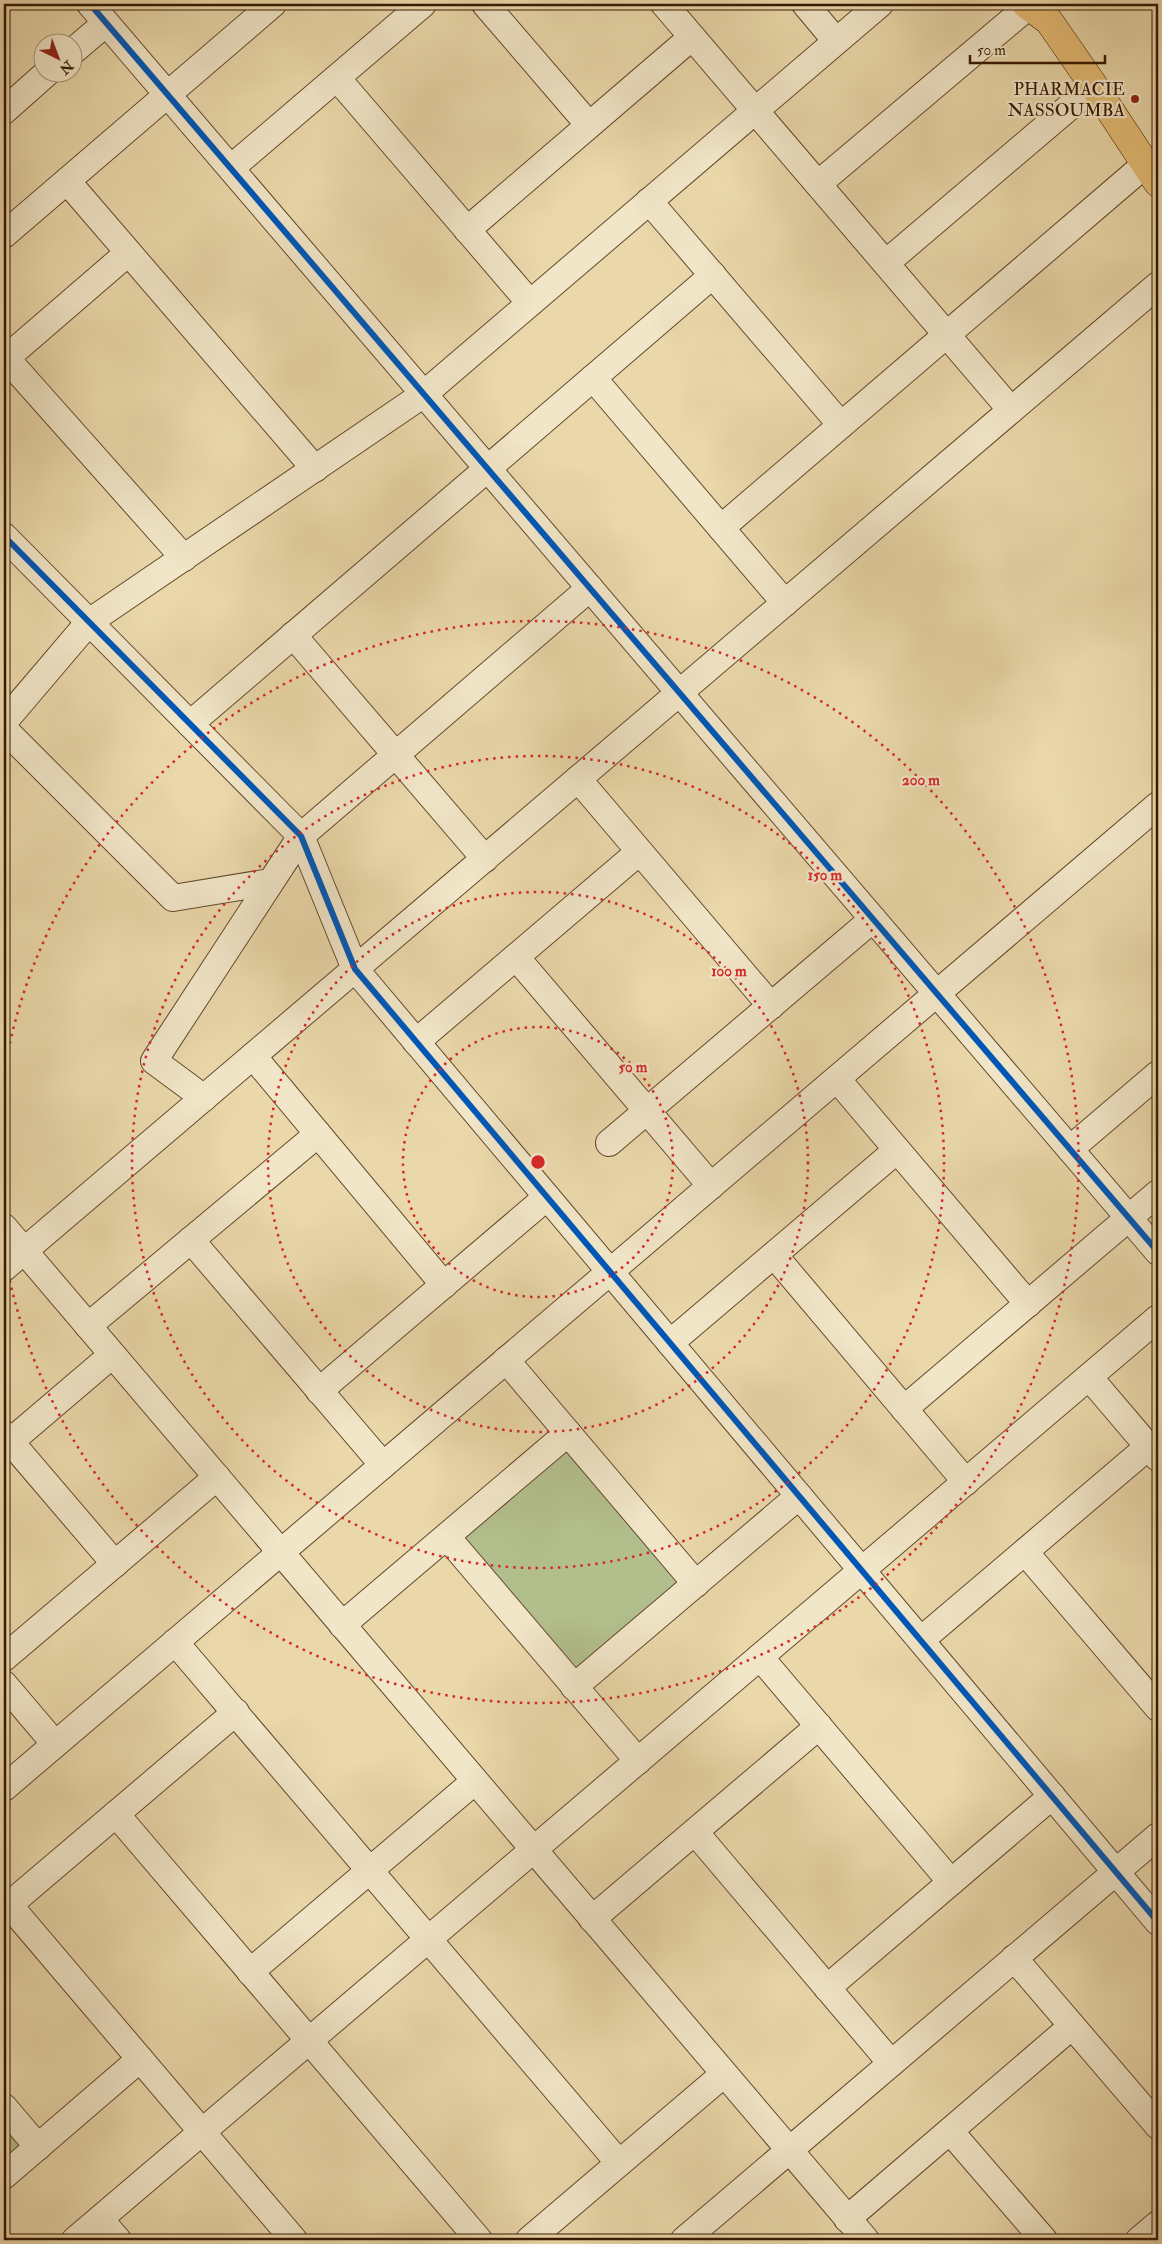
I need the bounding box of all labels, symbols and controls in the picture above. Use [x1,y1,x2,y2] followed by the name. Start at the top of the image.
[32,32,82,82] north arrow
[970,32,1104,64] scale bar
[977,41,1006,60] text: 50 m
[56,56,77,78] text: N
[1008,78,1126,122] place label: PHARMACIE NASSOUMBA
[1129,93,1141,105] marker: PHARMACIE NASSOUMBA
[902,771,940,790] text: 200 m
[808,866,842,885] text: 150 m
[711,962,747,981] text: 100 m
[619,1058,648,1077] text: 50 m
[529,1153,547,1171] centre of rings

